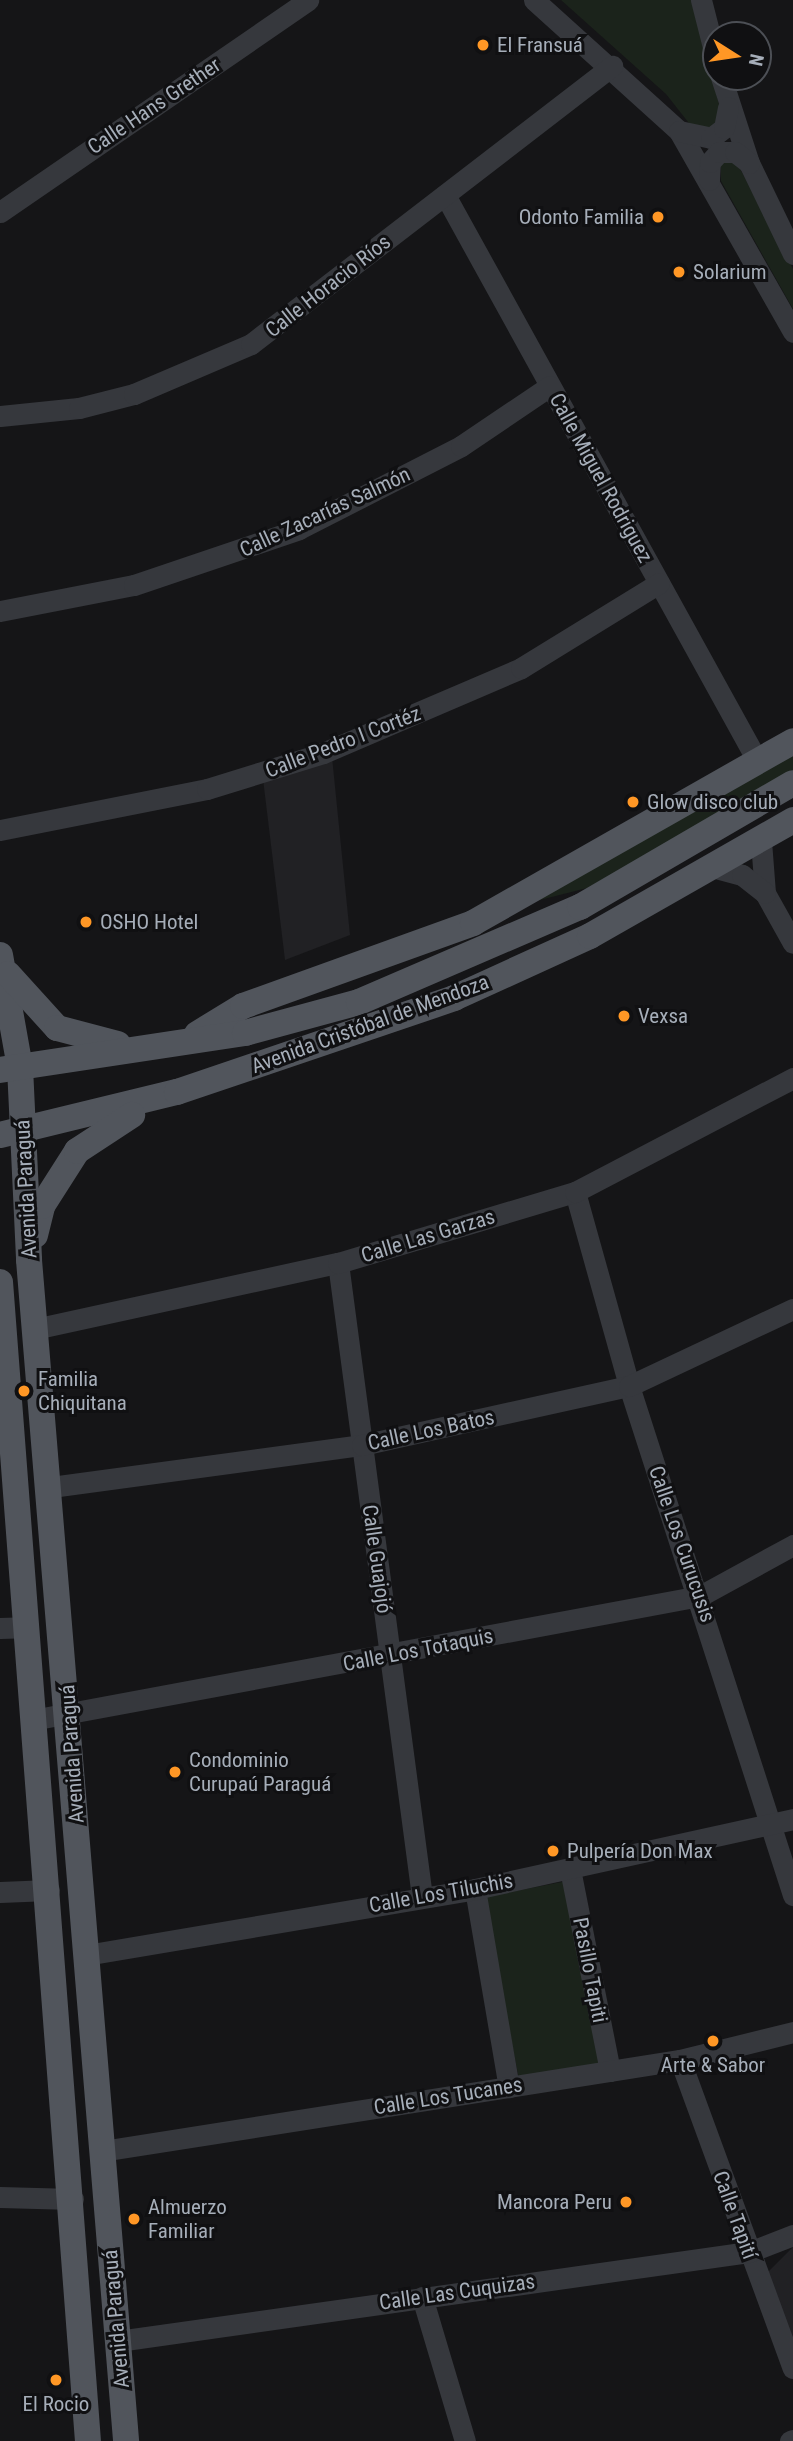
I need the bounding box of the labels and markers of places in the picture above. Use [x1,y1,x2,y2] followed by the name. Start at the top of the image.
[497,32,583,58] place label: El Fransuá
[475,37,491,53] marker: El Fransuá
[519,204,644,230] place label: Odonto Familia
[650,209,666,225] marker: Odonto Familia
[693,259,766,285] place label: Solarium
[671,264,687,280] marker: Solarium
[647,789,778,815] place label: Glow disco club
[625,794,641,810] marker: Glow disco club
[100,909,198,935] place label: OSHO Hotel
[78,914,94,930] marker: OSHO Hotel
[638,1003,688,1029] place label: Vexsa
[616,1008,632,1024] marker: Vexsa
[38,1366,127,1416] place label: Familia Chiquitana
[16,1383,32,1399] marker: Familia Chiquitana
[189,1747,331,1797] place label: Condominio Curupaú Paraguá
[167,1764,183,1780] marker: Condominio Curupaú Paraguá
[567,1838,713,1864] place label: Pulpería Don Max
[545,1843,561,1859] marker: Pulpería Don Max
[705,2033,721,2049] marker: Arte & Sabor
[661,2052,765,2078] place label: Arte & Sabor
[497,2189,612,2215] place label: Mancora Peru
[148,2194,227,2244] place label: Almuerzo Familiar
[618,2194,634,2210] marker: Mancora Peru
[126,2211,142,2227] marker: Almuerzo Familiar
[48,2372,64,2388] marker: El Rocio
[23,2391,89,2417] place label: El Rocio

